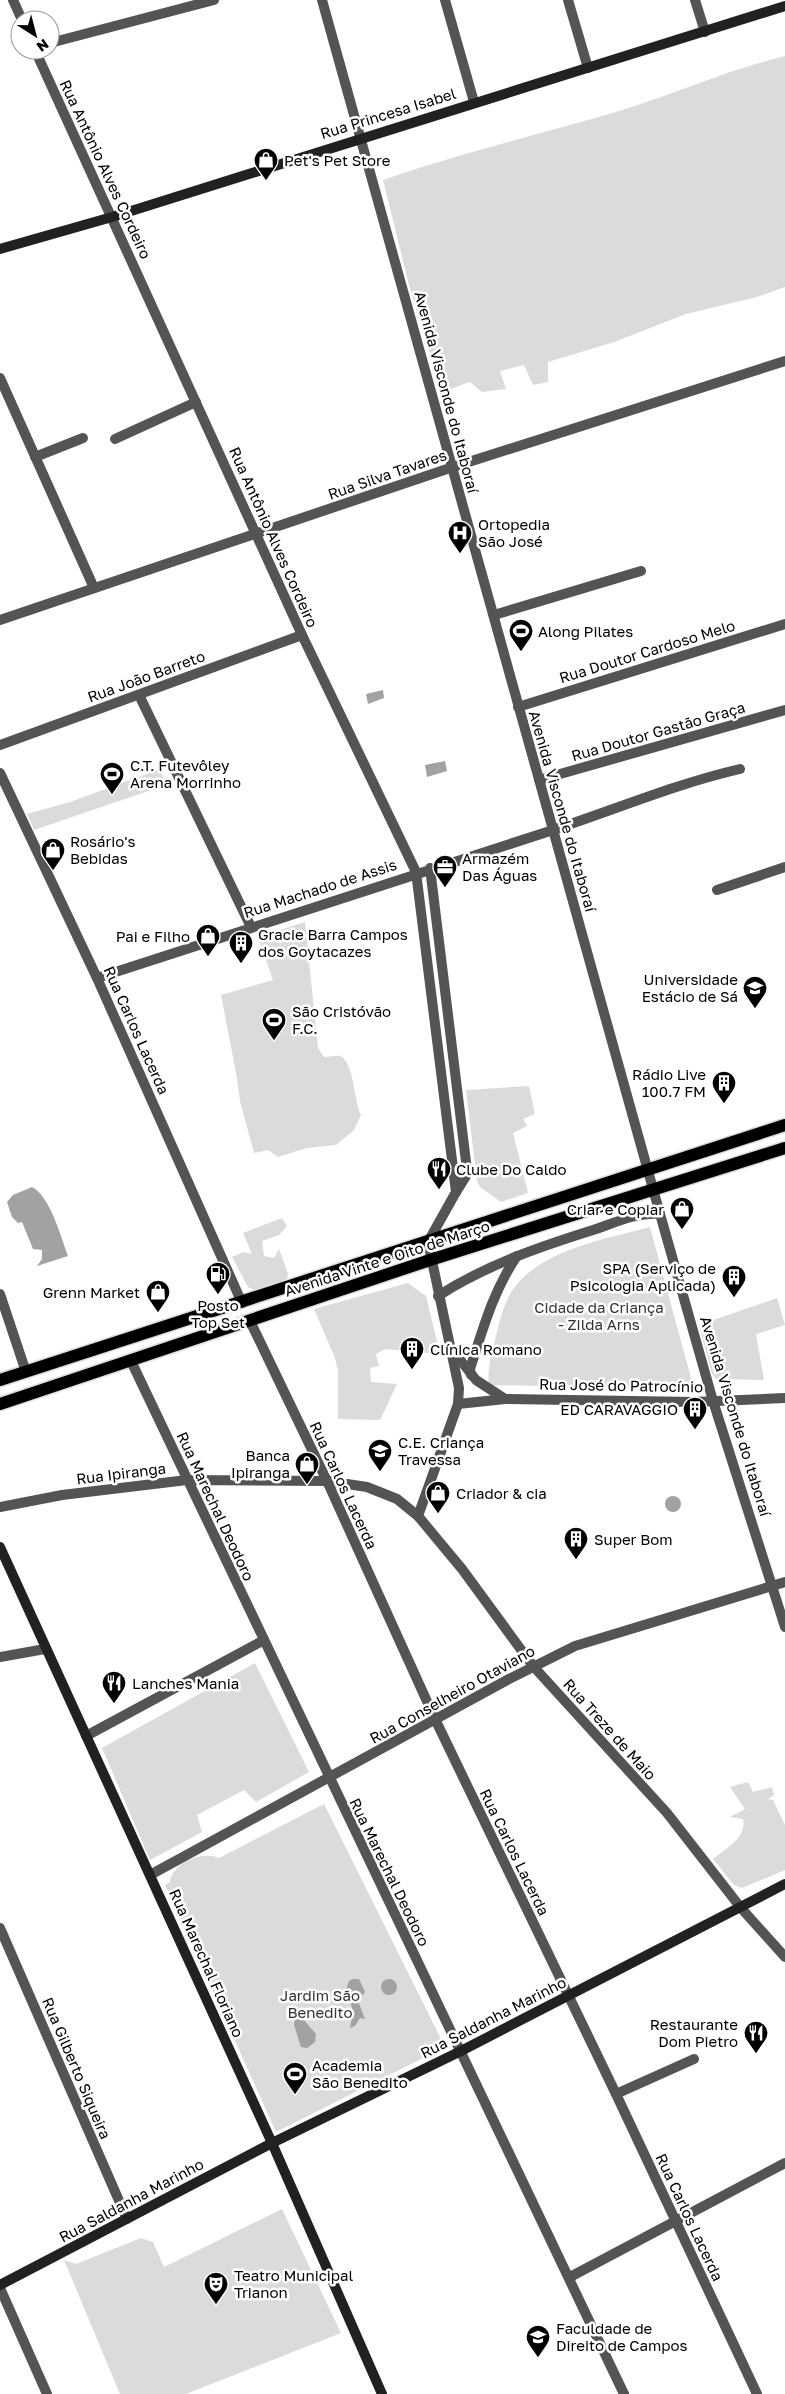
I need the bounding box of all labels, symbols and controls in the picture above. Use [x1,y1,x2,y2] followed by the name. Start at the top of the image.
[10,10,60,60] north arrow
[34,36,52,56] text: N
[57,77,155,261] street label: Rua Antônio Alves Cordeiro
[318,84,458,142] street label: Rua Princesa Isabel
[253,147,279,181] shop icon: Pet's Pet Store
[284,151,391,169] place label: Pet's Pet Store
[411,289,483,496] street label: Avenida Visconde do Itaboraí
[226,444,322,630] street label: Rua Antônio Alves Cordeiro
[325,445,449,503] street label: Rua Silva Tavares
[478,515,550,550] place label: Ortopedia São José
[447,520,473,554] hospital icon: Ortopedia São José
[557,616,737,686] street label: Rua Doutor Cardoso Melo
[508,618,534,652] sports icon: Along Pilates
[538,622,633,640] place label: Along Pilates
[85,646,207,706] street label: Rua João Barreto
[569,698,747,764] street label: Rua Doutor Gastão Graça
[526,708,601,915] street label: Avenida Visconde do Itaboraí
[130,756,241,791] place label: C.T. Futevôley Arena Morrinho
[99,761,125,795] sports icon: C.T. Futevôley Arena Morrinho
[70,832,135,867] place label: Rosário's Bebidas
[40,837,66,871] shop icon: Rosário's Bebidas
[462,849,537,884] place label: Armazém Das Águas
[432,854,458,888] office icon: Armazém Das Águas
[241,855,399,921] street label: Rua Machado de Assis
[195,923,221,957] shop icon: Pai e Filho
[258,925,408,960] place label: Gracie Barra Campos dos Goytacazes
[116,927,190,945] place label: Pai e Filho
[228,930,254,964] building icon: Gracie Barra Campos dos Goytacazes
[101,963,173,1097] street label: Rua Carlos Lacerda
[642,970,738,1005] place label: Universidade Estácio de Sá
[742,975,768,1009] school or university icon: Universidade Estácio de Sá
[292,1002,391,1037] place label: São Cristóvão F.C.
[261,1007,287,1041] sports icon: São Cristóvão F.C.
[632,1065,706,1100] place label: Rádio Live 100.7 FM
[711,1070,737,1104] building icon: Rádio Live 100.7 FM
[426,1156,452,1190] restaurant icon: Clube Do Caldo
[456,1160,567,1178] place label: Clube Do Caldo
[669,1196,695,1230] shop icon: Criar e Copiar
[567,1200,664,1218] place label: Criar e Copiar
[282,1216,492,1300] street label: Avenida Vinte e Oito de Março
[570,1259,716,1294] place label: SPA (Serviço de Psicologia Aplicada)
[205,1261,231,1295] fuel station icon: Posto Top Set
[721,1264,747,1298] building icon: SPA (Serviço de Psicologia Aplicada)
[145,1279,171,1313] shop icon: Grenn Market
[43,1283,140,1301] place label: Grenn Market
[191,1296,245,1331] place label: Posto Top Set
[534,1298,664,1333] park label: Cidade da Criança - Zilda Arns
[697,1314,775,1519] street label: Avenida Visconde do Itaboraí
[399,1336,425,1370] building icon: Clínica Romano
[430,1340,542,1358] place label: Clínica Romano
[539,1375,703,1395] street label: Rua José do Patrocínio
[682,1396,708,1430] building icon: ED CARAVAGGIO
[560,1400,678,1418] place label: ED CARAVAGGIO
[307,1418,381,1552] street label: Rua Carlos Lacerda
[173,1429,259,1583] street label: Rua Marechal Deodoro
[398,1433,484,1468] place label: C.E. Criança Travessa
[367,1438,393,1472] school or university icon: C.E. Criança Travessa
[231,1446,290,1481] place label: Banca Ipiranga
[294,1451,320,1485] shop icon: Banca Ipiranga
[75,1459,167,1487] street label: Rua Ipiranga
[425,1480,451,1514] shop icon: Criador & cia
[456,1484,547,1502] place label: Criador & cia
[563,1526,589,1560] building icon: Super Bom
[594,1530,673,1548] place label: Super Bom
[366,1641,538,1747] street label: Rua Conselheiro Otaviano
[101,1670,127,1704] restaurant icon: Lanches Mania
[132,1674,239,1692] place label: Lanches Mania
[560,1675,660,1783] street label: Rua Treze de Maio
[477,1786,553,1918] street label: Rua Carlos Lacerda
[346,1795,434,1949] street label: Rua Marechal Deodoro
[166,1886,248,2040] street label: Rua Marechal Floriano
[417,1972,569,2062] street label: Rua Saldanha Marinho
[280,1986,360,2021] park label: Jardim São Benedito
[39,1994,115,2142] street label: Rua Gilberto Siqueira
[650,2015,738,2050] place label: Restaurante Dom Pietro
[743,2020,769,2054] restaurant icon: Restaurante Dom Pietro
[312,2056,408,2091] place label: Academia São Benedito
[282,2061,308,2095] sports icon: Academia São Benedito
[653,2150,727,2284] street label: Rua Carlos Lacerda
[56,2154,206,2246] street label: Rua Saldanha Marinho
[234,2266,354,2301] place label: Teatro Municipal Trianon
[203,2271,229,2305] theatre icon: Teatro Municipal Trianon
[556,2319,688,2354] place label: Faculdade de Direito de Campos
[525,2324,551,2358] school or university icon: Faculdade de Direito de Campos

